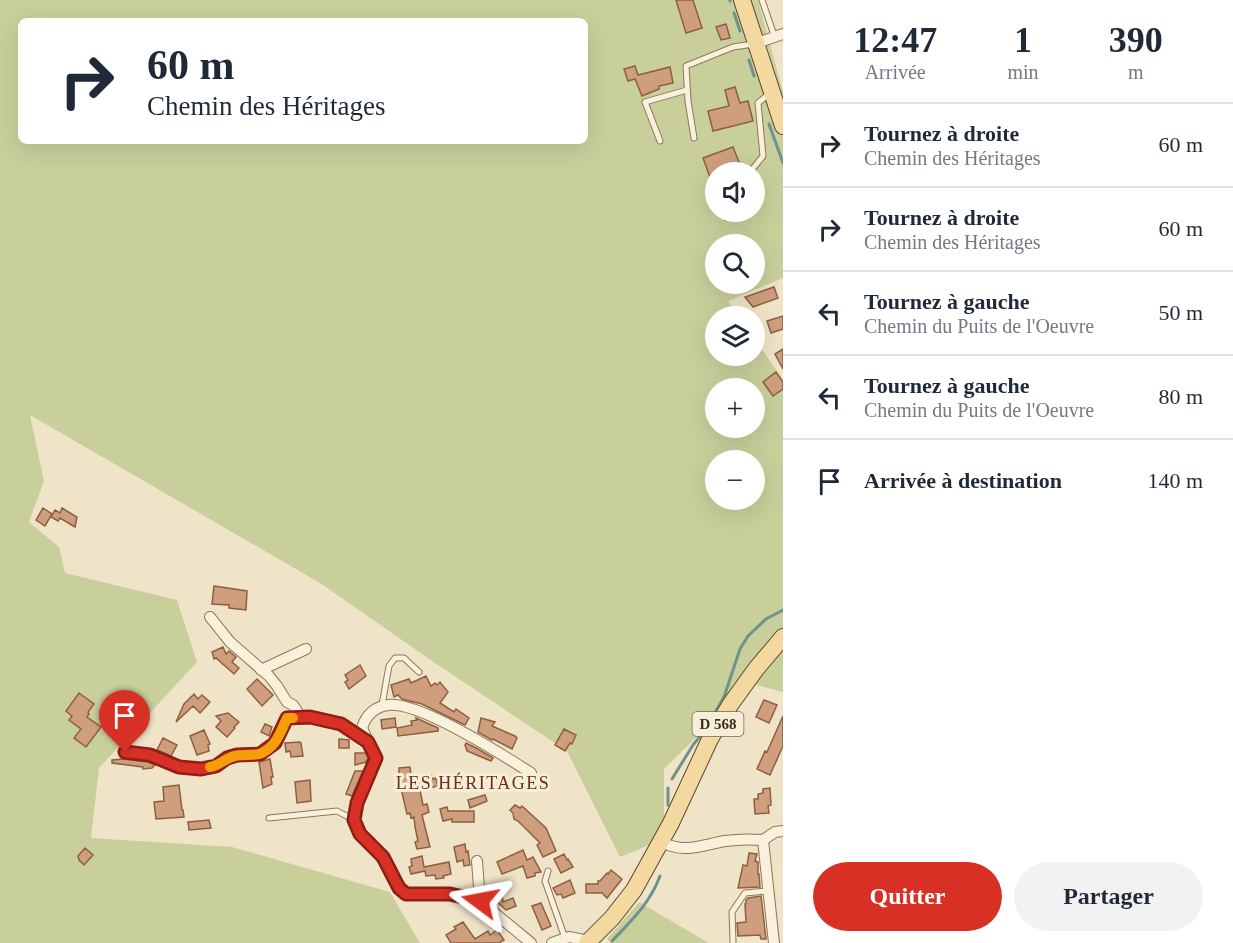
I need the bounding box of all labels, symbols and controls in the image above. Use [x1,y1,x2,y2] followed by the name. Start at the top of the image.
[853,20,937,60] text: 12:47
[1014,20,1032,60] text: 1
[1109,20,1163,60] text: 390
[48,42,126,120] icon: right
[147,42,235,88] text: 60 m
[865,61,926,83] text: Arrivée
[1007,61,1039,83] text: min
[1128,61,1144,83] text: m
[147,91,385,121] text: Chemin des Héritages
[864,121,1019,146] text: Tournez à droite
[813,129,846,162] icon: right
[1158,132,1203,157] text: 60 m
[864,147,1041,169] text: Chemin des Héritages
[705,162,765,510] map controls
[705,162,765,222] button: sound
[864,205,1019,230] text: Tournez à droite
[813,213,846,246] icon: right
[1158,216,1203,241] text: 60 m
[864,231,1041,253] text: Chemin des Héritages
[705,234,765,294] button: search
[864,289,1029,314] text: Tournez à gauche
[813,297,846,330] icon: left
[1158,300,1203,325] text: 50 m
[705,306,765,366] button: layers
[864,315,1094,337] text: Chemin du Puits de l'Oeuvre
[864,373,1029,398] text: Tournez à gauche
[705,378,765,438] button: +
[813,381,846,414] icon: left
[1158,384,1203,409] text: 80 m
[864,399,1094,421] text: Chemin du Puits de l'Oeuvre
[705,450,765,510] button: −
[813,465,846,498] icon: arrive
[864,468,1062,493] text: Arrivée à destination
[1147,468,1203,493] text: 140 m
[99,690,150,752] pin
[108,699,141,732] icon: arrive
[692,712,744,736] road number: D 568
[396,772,550,793] district label: LES HÉRITAGES
[813,862,1002,931] button: Quitter
[1014,862,1203,931] button: Partager
[448,869,512,933] position arrow

